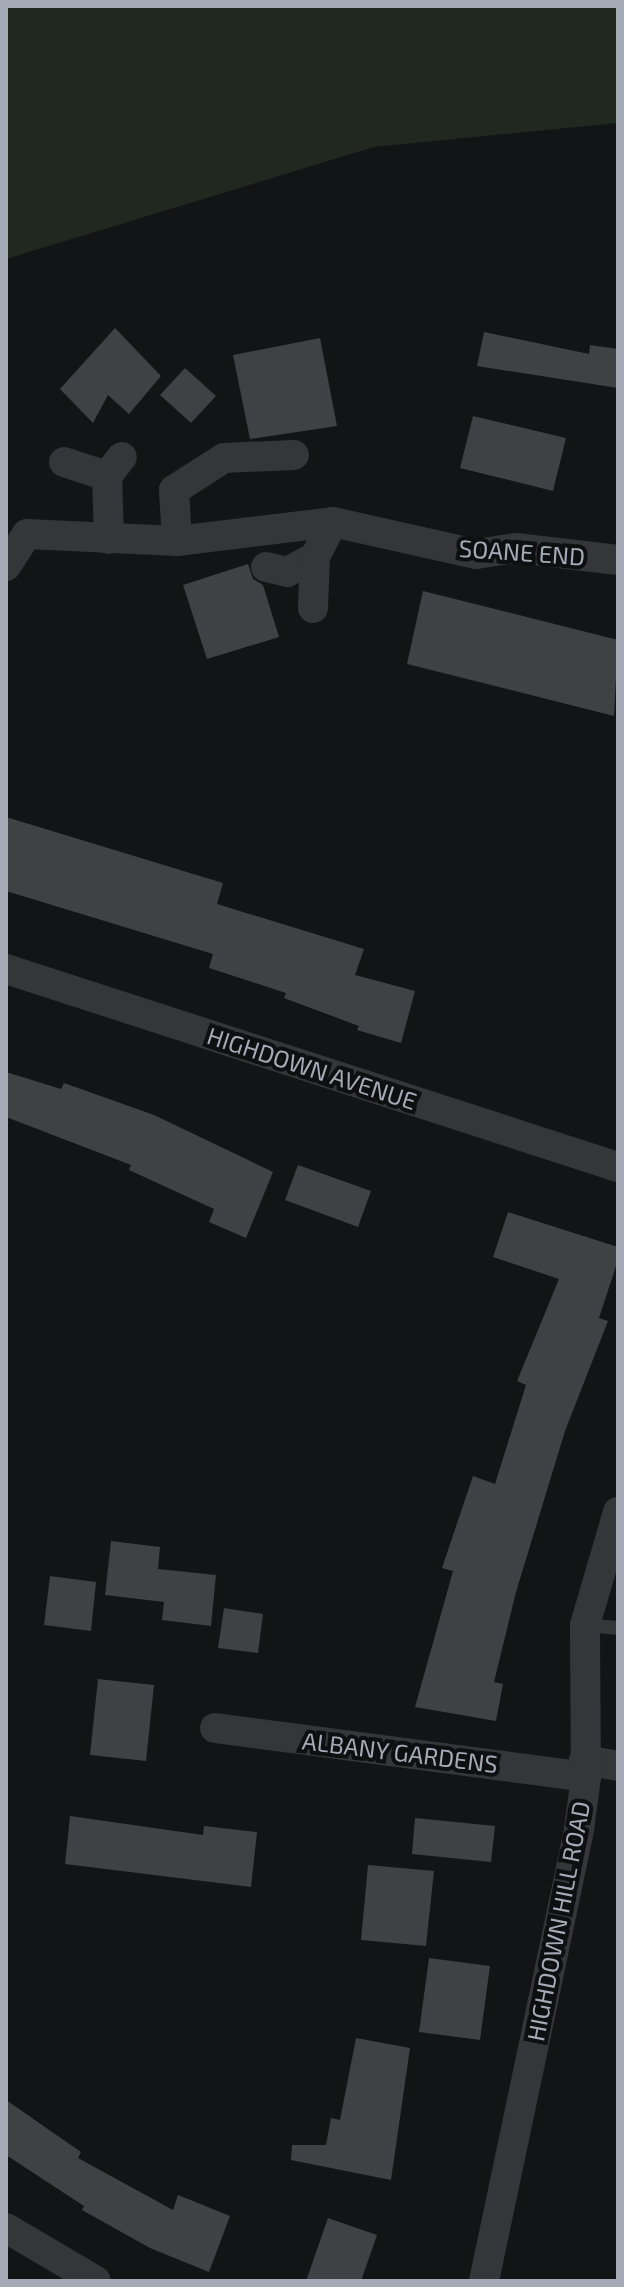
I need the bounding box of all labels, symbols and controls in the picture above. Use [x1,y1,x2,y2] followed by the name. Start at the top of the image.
[458,533,586,571] street label: SOANE END
[203,1020,421,1116] street label: HIGHDOWN AVENUE
[300,1726,500,1778] street label: ALBANY GARDENS
[521,1798,595,2044] street label: HIGHDOWN HILL ROAD

